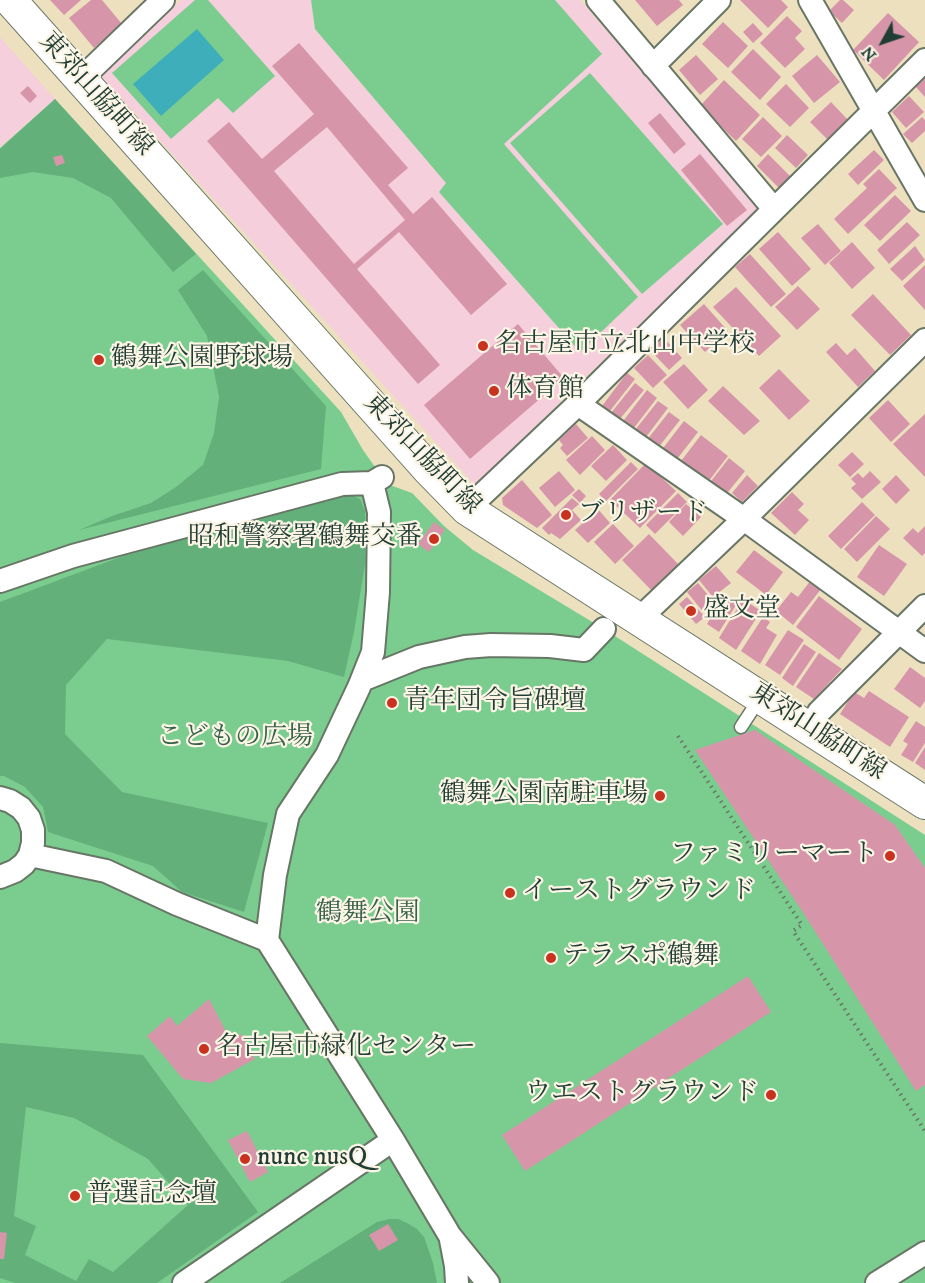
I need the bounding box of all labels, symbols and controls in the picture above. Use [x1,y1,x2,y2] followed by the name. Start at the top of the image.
[853,12,913,72] north arrow
[31,27,159,163] street label: 東郊山脇町線
[857,42,881,65] text: N
[495,330,755,362] place label: 名古屋市立北山中学校
[476,339,490,353] marker: 名古屋市立北山中学校
[111,344,293,376] place label: 鶴舞公園野球場
[92,353,106,367] marker: 鶴舞公園野球場
[506,375,584,407] place label: 体育館
[487,384,501,398] marker: 体育館
[356,388,486,522] street label: 東郊山脇町線
[578,499,708,531] place label: ブリザード
[559,508,573,522] marker: ブリザード
[188,523,422,555] place label: 昭和警察署鶴舞交番
[427,532,441,546] marker: 昭和警察署鶴舞交番
[703,595,781,627] place label: 盛文堂
[684,604,698,618] marker: 盛文堂
[743,677,891,789] street label: 東郊山脇町線
[404,687,586,719] place label: 青年団令旨碑壇
[385,696,399,710] marker: 青年団令旨碑壇
[157,723,313,755] park label: こどもの広場
[440,780,648,812] place label: 鶴舞公園南駐車場
[653,789,667,803] marker: 鶴舞公園南駐車場
[670,840,878,872] place label: ファミリーマート
[883,849,897,863] marker: ファミリーマート
[522,877,756,909] place label: イーストグラウンド
[503,886,517,900] marker: イーストグラウンド
[316,899,420,931] park label: 鶴舞公園
[563,942,719,974] place label: テラスポ鶴舞
[544,951,558,965] marker: テラスポ鶴舞
[216,1033,476,1065] place label: 名古屋市緑化センター
[197,1042,211,1056] marker: 名古屋市緑化センター
[525,1079,759,1111] place label: ウエストグラウンド
[764,1088,778,1102] marker: ウエストグラウンド
[257,1143,367,1175] place label: nunc nusQ
[238,1152,252,1166] marker: nunc nusQ
[87,1180,217,1212] place label: 普選記念壇
[68,1189,82,1203] marker: 普選記念壇

